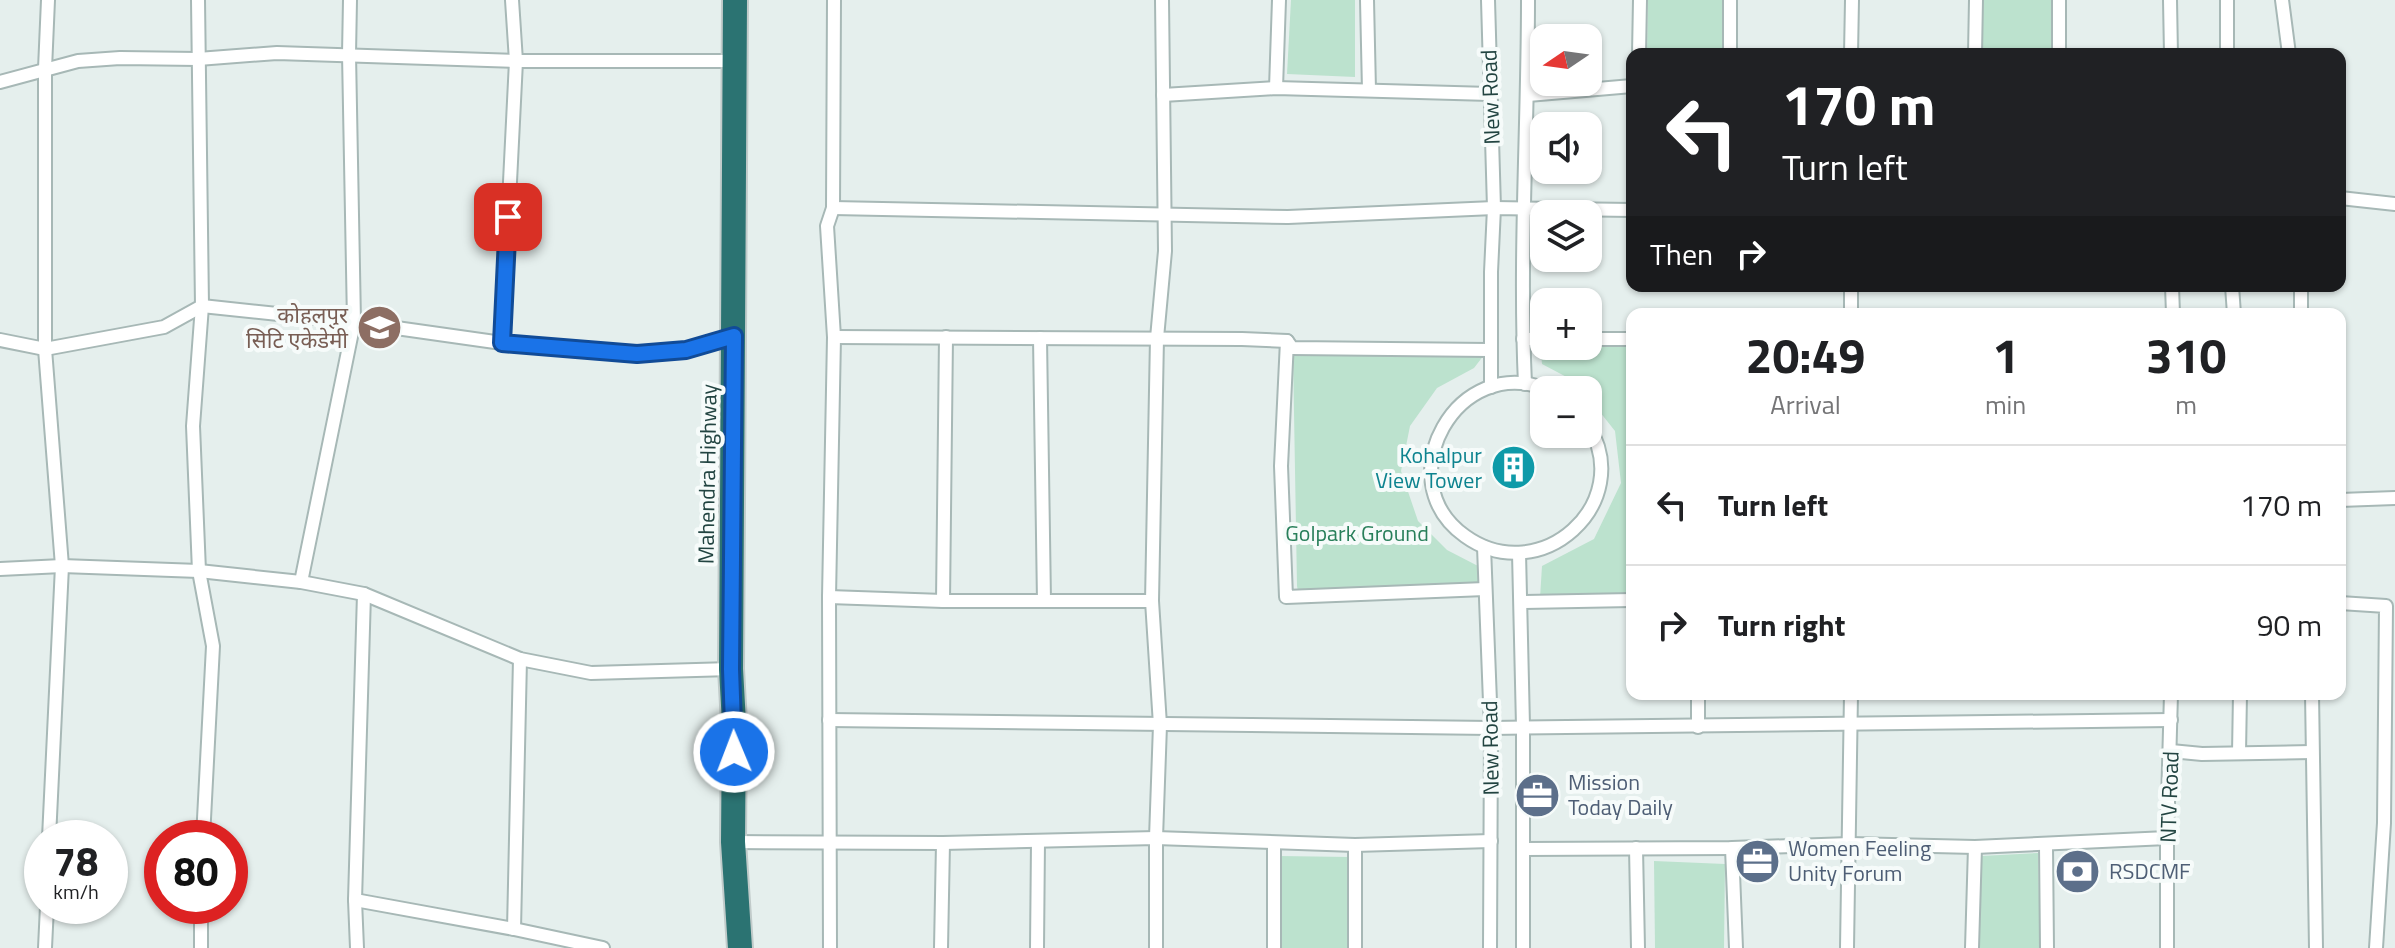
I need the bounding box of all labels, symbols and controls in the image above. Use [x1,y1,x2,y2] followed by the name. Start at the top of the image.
[1530,24,1602,96] north arrow
[1530,24,1602,448] map controls
[1471,49,1509,145] street label: New Road
[1782,62,1935,147] text: 170 m
[1650,80,1754,184] icon: left
[1530,112,1602,184] button: sound
[1782,139,1908,194] text: Turn left
[474,183,542,251] pin
[486,195,530,239] icon: arrive
[1530,200,1602,272] button: layers
[1650,231,1713,277] text: Then
[1729,232,1773,276] icon: right
[1530,288,1602,360] button: +
[246,298,349,357] place label: कोहलपुर सिटि एकेडेमी
[355,304,403,352] school or university icon: कोहलपुर सिटि एकेडेमी
[1746,319,1865,392] text: 20:49
[1992,319,2019,392] text: 1
[2146,319,2226,392] text: 310
[1530,376,1602,448] button: −
[688,383,726,564] street label: Mahendra Highway
[1770,385,1841,424] text: Arrival
[1985,385,2026,424] text: min
[2175,385,2197,424] text: m
[1375,438,1482,497] place label: Kohalpur View Tower
[1489,444,1537,492] building icon: Kohalpur View Tower
[1718,482,1828,528] text: Turn left
[2240,482,2322,528] text: 170 m
[1650,483,1694,527] icon: left
[1285,516,1429,550] park label: Golpark Ground
[1718,602,1846,648] text: Turn right
[2257,602,2322,648] text: 90 m
[1650,603,1694,647] icon: right
[1472,700,1508,796] street label: New Road
[692,710,776,794] position arrow
[2150,751,2188,843] street label: NTV Road
[1568,765,1673,824] place label: Mission Today Daily
[1513,771,1561,819] office icon: Mission Today Daily
[144,820,248,924] speed limit sign: 80
[54,831,98,892] text: 78
[1788,831,1931,890] place label: Women Feeling Unity Forum
[1733,837,1781,885] office icon: Women Feeling Unity Forum
[2054,847,2102,895] bank icon: RSDCMF
[2109,854,2191,888] place label: RSDCMF
[53,876,99,907] text: km/h

